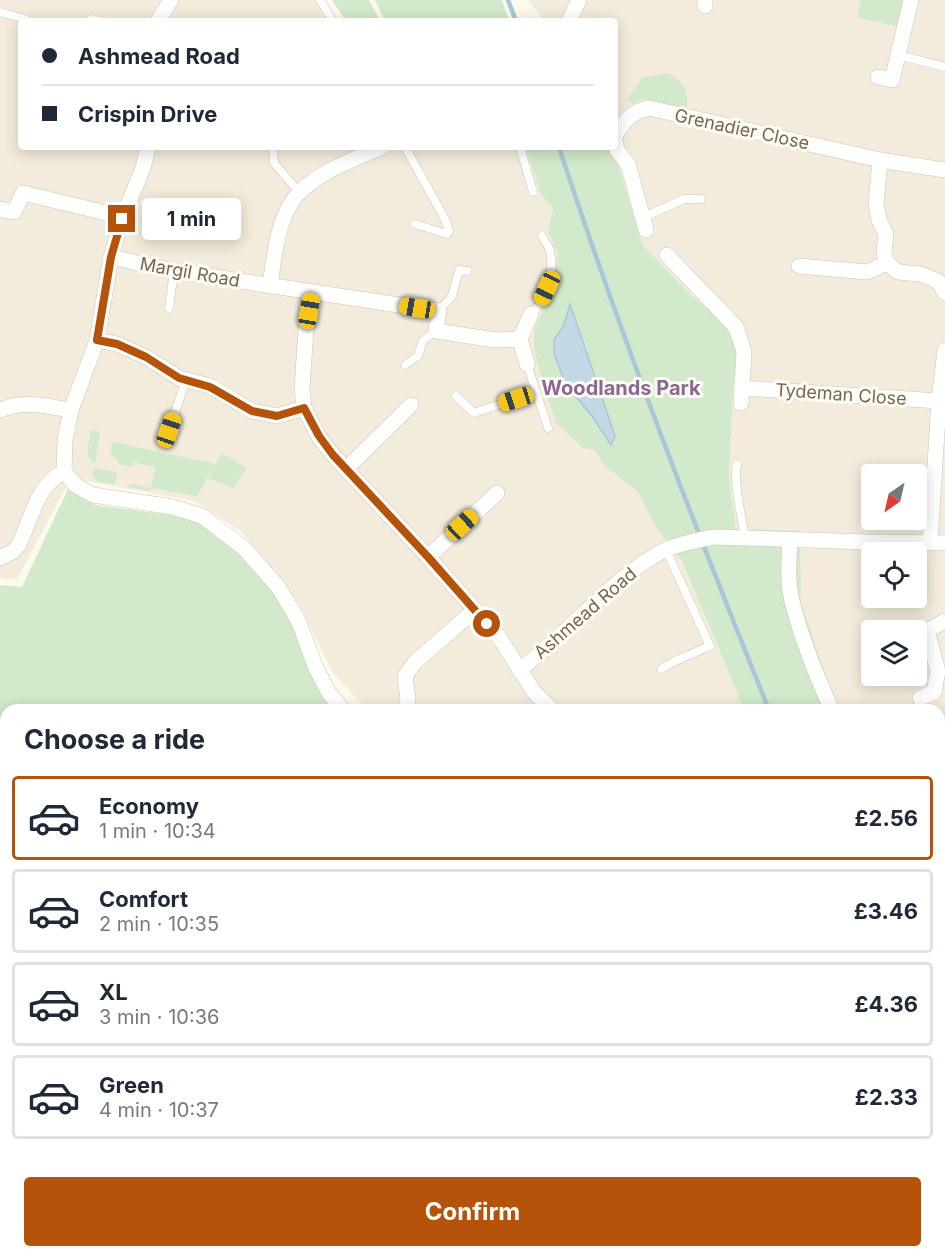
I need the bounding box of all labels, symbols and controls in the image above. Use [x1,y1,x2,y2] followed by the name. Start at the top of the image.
[78,43,240,69] text: Ashmead Road
[78,101,217,127] text: Crispin Drive
[673,104,811,154] street label: Grenadier Close
[143,198,242,240] callout: 1 min
[108,205,135,232] route end
[167,207,216,231] text: 1 min
[138,253,242,291] street label: Margil Road
[531,268,563,308] car
[297,292,321,330] car
[398,296,436,320] car
[541,376,701,400] district label: Woodlands Park
[775,379,907,409] street label: Tydeman Close
[496,385,536,413] car
[155,410,183,450] car
[861,464,927,530] north arrow
[861,464,927,686] map controls
[443,506,481,544] car
[861,542,927,608] button: locate
[530,563,640,663] street label: Ashmead Road
[473,610,500,637] route start
[861,620,927,686] button: layers
[24,723,205,756] text: Choose a ride
[27,791,81,845] icon: car
[99,793,199,819] text: Economy
[855,805,918,831] text: £2.56
[99,819,216,843] text: 1 min · 10:34
[27,884,81,938] icon: car
[99,886,188,912] text: Comfort
[854,898,918,924] text: £3.46
[99,912,219,936] text: 2 min · 10:35
[27,977,81,1031] icon: car
[99,979,128,1005] text: XL
[854,991,918,1017] text: £4.36
[99,1005,219,1029] text: 3 min · 10:36
[27,1070,81,1124] icon: car
[99,1072,164,1098] text: Green
[855,1084,918,1110] text: £2.33
[99,1098,219,1122] text: 4 min · 10:37
[24,1177,921,1246] button: Confirm

